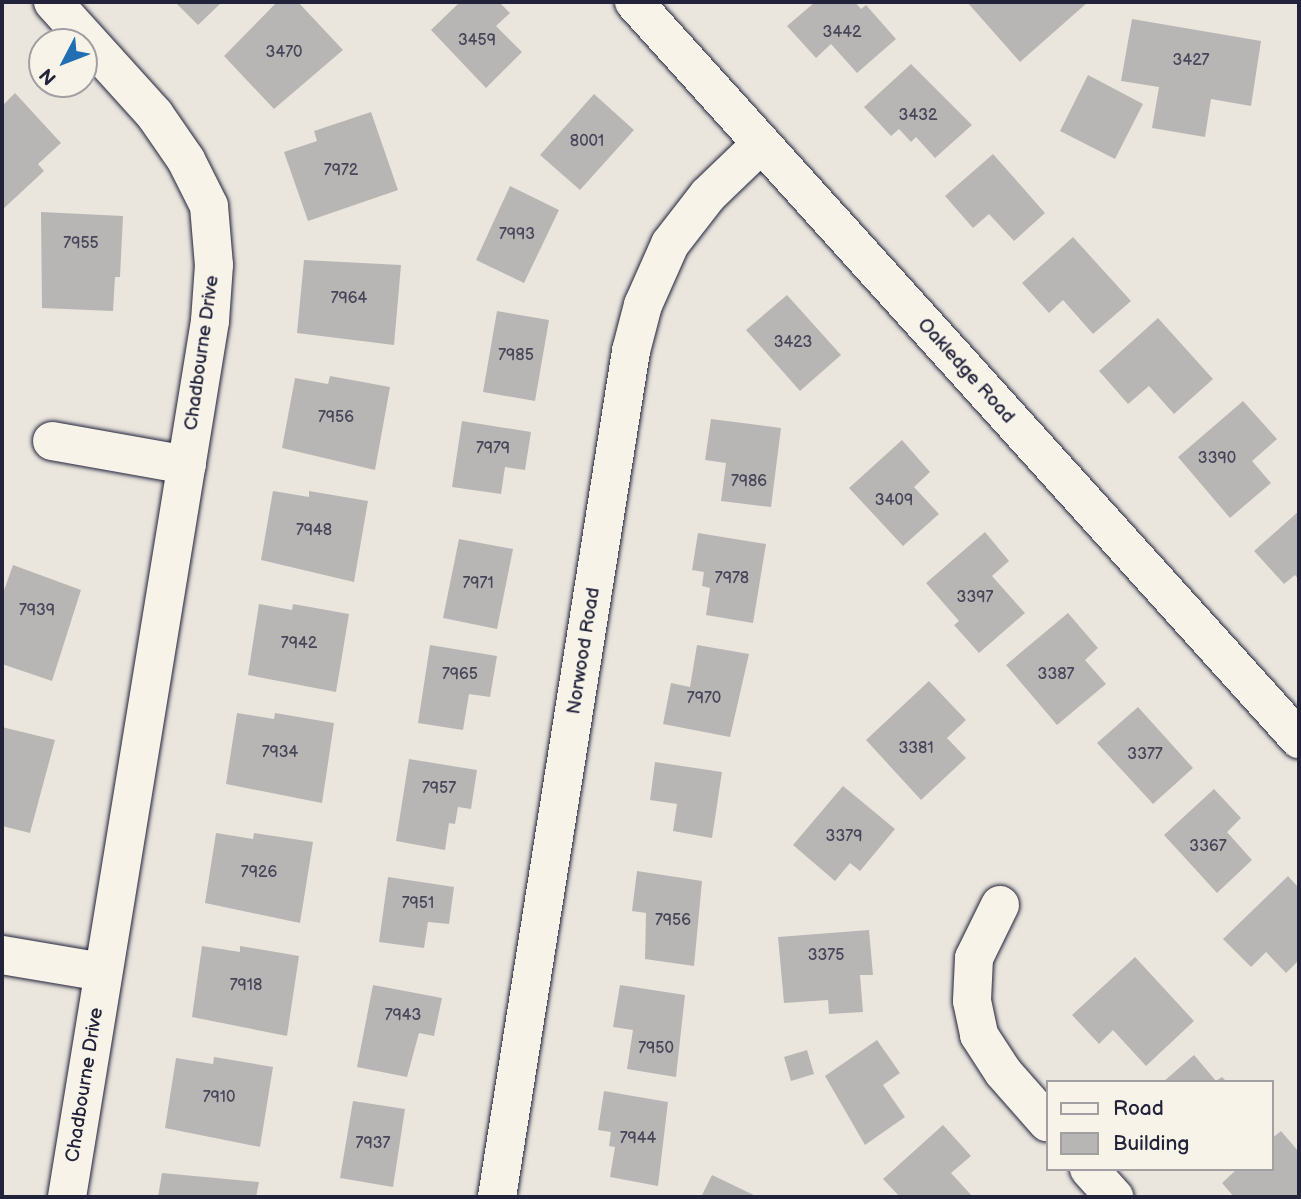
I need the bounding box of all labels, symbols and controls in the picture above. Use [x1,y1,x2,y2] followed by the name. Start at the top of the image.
[823,23,861,43] house number: 3442
[28,28,98,98] north arrow
[458,31,496,51] house number: 3459
[266,43,302,63] house number: 3470
[1173,51,1209,71] house number: 3427
[35,63,62,89] text: N
[899,106,937,126] house number: 3432
[570,132,604,152] house number: 8001
[324,161,358,181] house number: 7972
[499,225,535,245] house number: 7993
[63,234,99,254] house number: 7955
[180,274,224,432] street label: Chadbourne Drive
[331,289,367,309] house number: 7964
[913,314,1019,428] street label: Oakledge Road
[774,333,812,353] house number: 3423
[498,346,534,366] house number: 7985
[318,408,354,428] house number: 7956
[476,439,510,459] house number: 7979
[1198,449,1236,469] house number: 3390
[731,472,767,492] house number: 7986
[875,491,913,511] house number: 3409
[296,521,332,541] house number: 7948
[715,569,749,589] house number: 7978
[462,574,494,594] house number: 7971
[563,586,605,716] street label: Norwood Road
[957,588,993,608] house number: 3397
[19,601,55,621] house number: 7939
[281,634,317,654] house number: 7942
[442,665,478,685] house number: 7965
[1038,665,1074,685] house number: 3387
[687,689,721,709] house number: 7970
[898,739,934,759] house number: 3381
[262,743,298,763] house number: 7934
[1127,745,1163,765] house number: 3377
[422,779,456,799] house number: 7957
[826,827,862,847] house number: 3379
[1189,837,1227,857] house number: 3367
[241,863,277,883] house number: 7926
[402,894,434,914] house number: 7951
[655,911,691,931] house number: 7956
[808,946,844,966] house number: 3375
[230,976,262,996] house number: 7918
[62,1006,108,1164] street label: Chadbourne Drive
[385,1006,421,1026] house number: 7943
[638,1039,674,1059] house number: 7950
[1046,1080,1273,1171] legend
[203,1088,235,1108] house number: 7910
[1113,1096,1164,1121] text: Road
[620,1129,656,1149] house number: 7944
[1113,1131,1189,1156] text: Building
[356,1134,390,1154] house number: 7937

